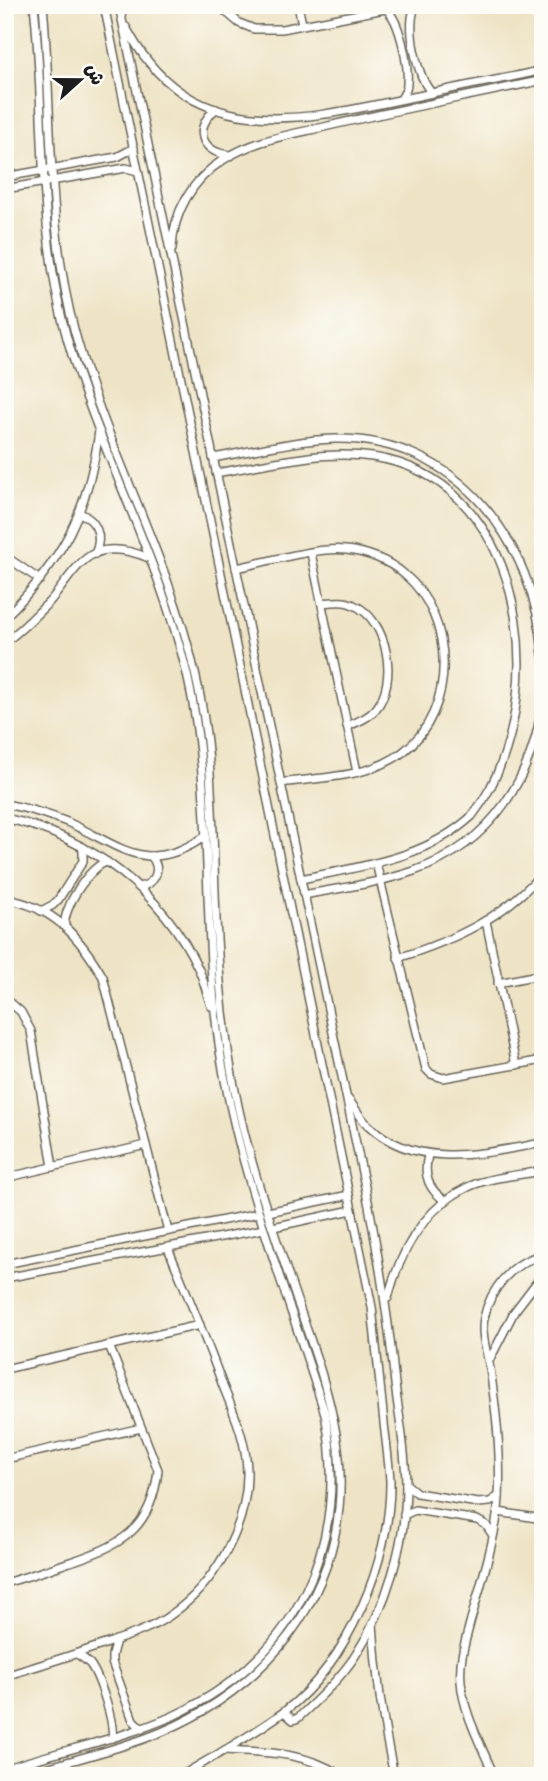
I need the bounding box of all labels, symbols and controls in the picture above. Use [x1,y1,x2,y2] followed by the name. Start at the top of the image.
[46,46,116,116] north arrow
[80,61,109,88] text: ش

